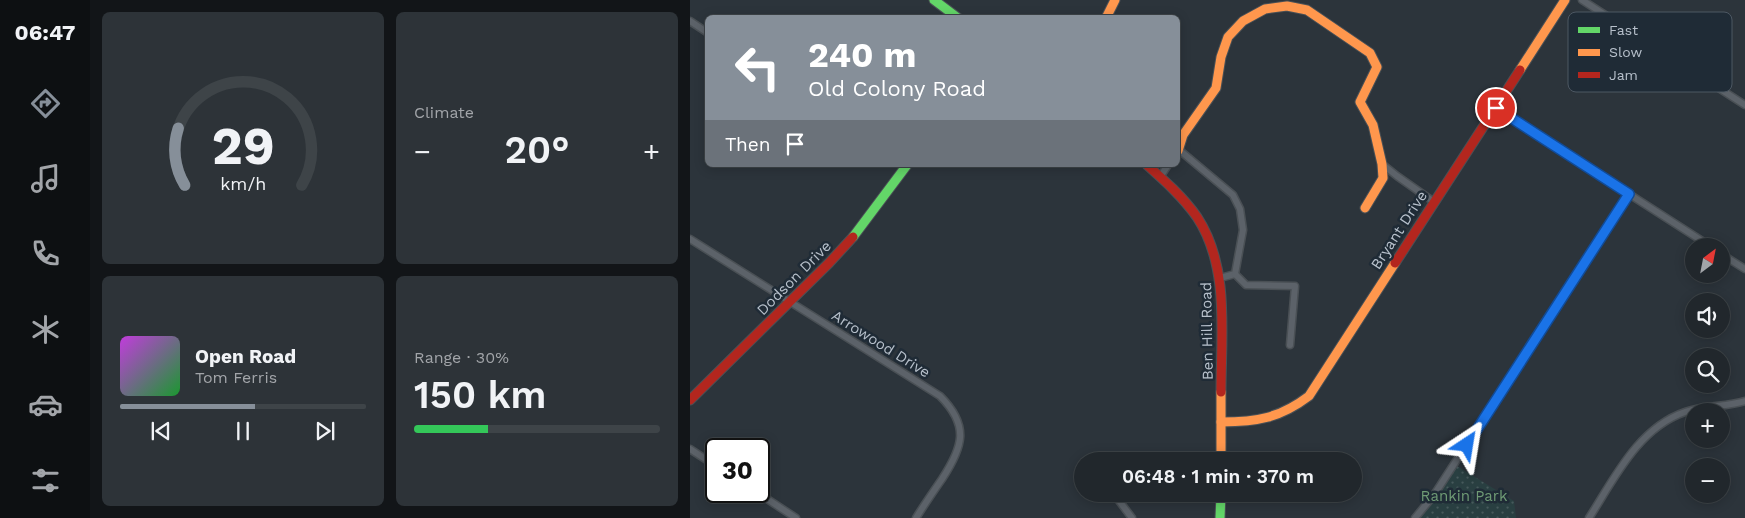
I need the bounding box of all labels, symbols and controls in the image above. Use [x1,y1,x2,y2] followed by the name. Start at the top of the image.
[1568,12,1732,92] legend
[15,20,75,45] text: 06:47
[1609,22,1638,38] text: Fast
[808,34,917,76] text: 240 m
[725,35,790,100] icon: left
[1609,44,1642,60] text: Slow
[1609,67,1638,83] text: Jam
[808,76,986,101] text: Old Colony Road
[28,86,63,121] icon: directions
[1475,87,1517,129] pin
[1482,94,1510,122] icon: arrive
[414,103,474,122] text: Climate
[211,116,275,177] text: 29
[505,128,569,172] text: 20°
[781,130,809,158] icon: arrive
[725,133,771,156] text: Then
[414,135,431,168] text: −
[643,135,660,168] text: +
[28,161,63,196] icon: music
[220,173,266,194] text: km/h
[1367,187,1431,273] street label: Bryant Drive
[28,236,63,271] icon: phone
[753,237,835,319] street label: Dodson Drive
[1685,238,1730,282] north arrow
[1685,238,1730,503] map controls
[1197,282,1217,380] street label: Ben Hill Road
[1685,293,1730,338] button: sound
[828,306,934,382] street label: Arrowood Drive
[28,312,63,347] icon: climate
[195,345,296,368] text: Open Road
[414,348,509,367] text: Range · 30%
[1685,348,1730,393] button: search
[195,368,277,387] text: Tom Ferris
[414,373,547,417] text: 150 km
[28,387,63,422] icon: car
[1685,403,1730,448] button: +
[147,417,175,445] icon: previous
[229,417,257,445] icon: pause
[311,417,339,445] icon: next
[1440,418,1492,470] position arrow
[705,438,770,503] speed limit sign: 30
[1685,458,1730,503] button: −
[28,463,63,498] icon: filters
[1122,465,1314,488] text: 06:48 · 1 min · 370 m
[1421,487,1508,505] park label: Rankin Park

